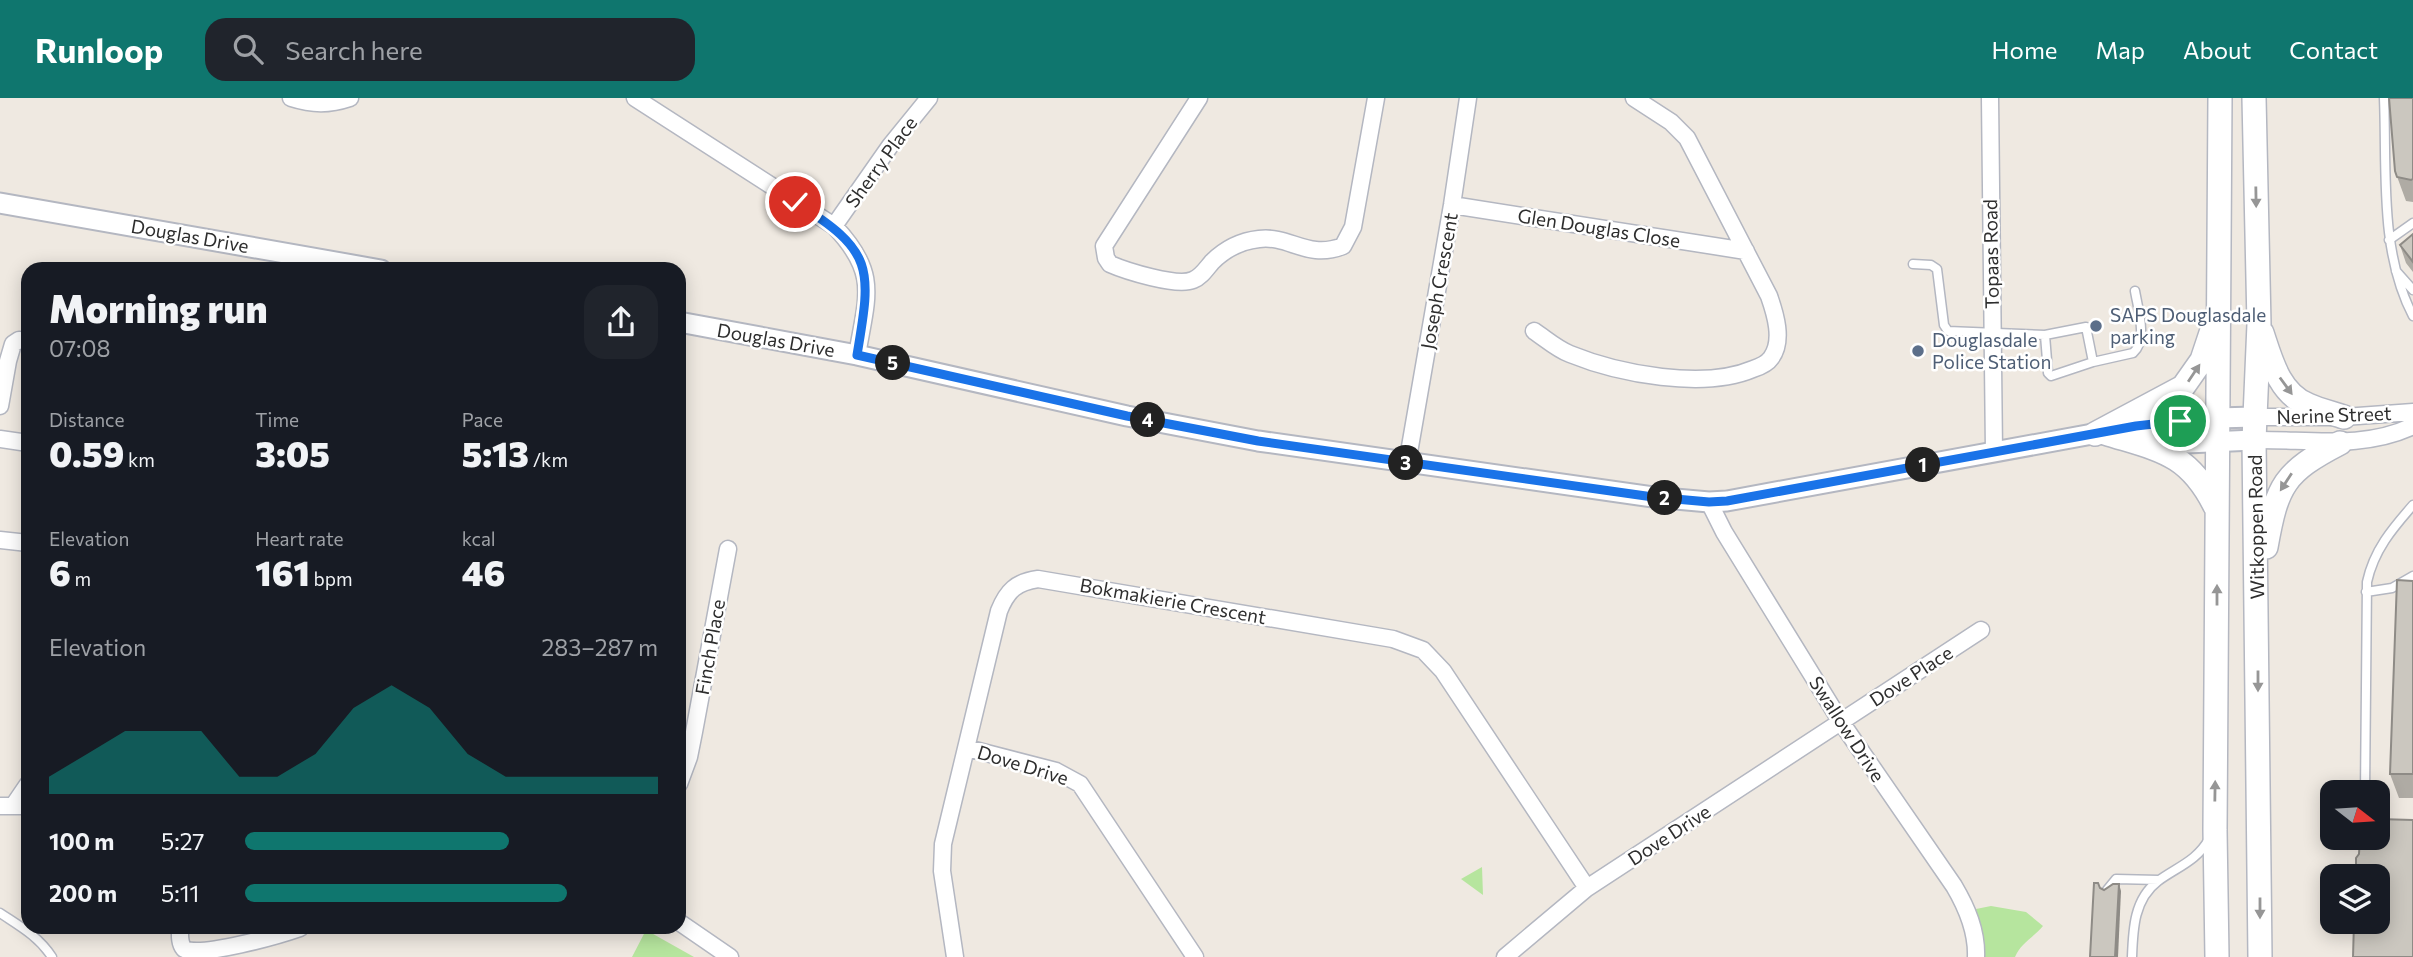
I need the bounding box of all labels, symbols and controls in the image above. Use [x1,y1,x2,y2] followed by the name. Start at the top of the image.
[205,18,695,81] search box
[35,29,163,70] text: Runloop
[229,30,267,68] icon: search
[285,34,423,65] text: Search here
[1992,35,2058,64] text: Home
[2096,35,2145,64] text: Map
[2183,35,2251,64] text: About
[2289,35,2378,64] text: Contact
[840,112,921,212] street label: Sherry Place
[765,172,825,232] pin
[776,183,814,221] icon: check
[2250,186,2262,208] one-way arrow
[1978,199,2003,309] street label: Topaas Road
[1516,203,1682,252] street label: Glen Douglas Close
[1415,211,1462,351] street label: Joseph Crescent
[129,214,251,257] street label: Douglas Drive
[49,284,268,331] text: Morning run
[584,285,658,359] button: share
[2110,303,2266,348] place label: SAPS Douglasdale parking
[715,318,837,361] street label: Douglas Drive
[2088,318,2104,334] marker: SAPS Douglasdale parking
[1932,328,2051,373] place label: Douglasdale Police Station
[49,334,110,362] text: 07:08
[1910,343,1926,359] marker: Douglasdale Police Station
[876,345,910,380] pin: 5
[887,351,898,374] text: 5
[2187,364,2201,382] one-way arrow
[2279,377,2293,395] one-way arrow
[2150,391,2210,451] pin
[2276,401,2392,428] street label: Nerine Street
[1130,402,1166,438] pin: 4
[2161,402,2199,440] icon: arrive
[49,408,125,431] text: Distance
[255,408,299,431] text: Time
[462,408,503,431] text: Pace
[1142,408,1153,431] text: 4
[49,431,124,474] text: 0.59
[255,431,330,474] text: 3:05
[462,431,529,474] text: 5:13
[1388,446,1424,480] pin: 3
[124,448,155,471] text: km
[529,448,568,471] text: /km
[1906,448,1940,482] pin: 1
[1400,451,1411,474] text: 3
[1918,453,1927,476] text: 1
[2243,454,2268,600] street label: Witkoppen Road
[2279,473,2293,491] one-way arrow
[1648,480,1682,516] pin: 2
[1659,486,1670,509] text: 2
[49,527,129,550] text: Elevation
[255,527,344,550] text: Heart rate
[462,527,496,550] text: kcal
[49,550,71,593] text: 6
[255,550,310,593] text: 161
[462,550,505,593] text: 46
[71,567,91,590] text: m
[310,567,352,590] text: bpm
[1078,573,1268,628] street label: Bokmakierie Crescent
[2211,583,2222,605] one-way arrow
[690,597,729,697] street label: Finch Place
[49,633,146,661] text: Elevation
[542,633,658,661] text: 283–287 m
[1865,640,1956,711] street label: Dove Place
[2252,670,2264,692] one-way arrow
[1805,672,1890,786] street label: Swallow Drive
[975,740,1071,789] street label: Dove Drive
[2210,780,2221,802] one-way arrow
[2320,780,2390,850] north arrow
[2320,780,2390,934] map controls
[1623,799,1714,870] street label: Dove Drive
[49,827,114,855] text: 100 m
[161,827,204,855] text: 5:27
[2320,864,2390,934] button: layers
[49,879,117,907] text: 200 m
[161,879,199,907] text: 5:11
[2254,897,2265,919] one-way arrow

